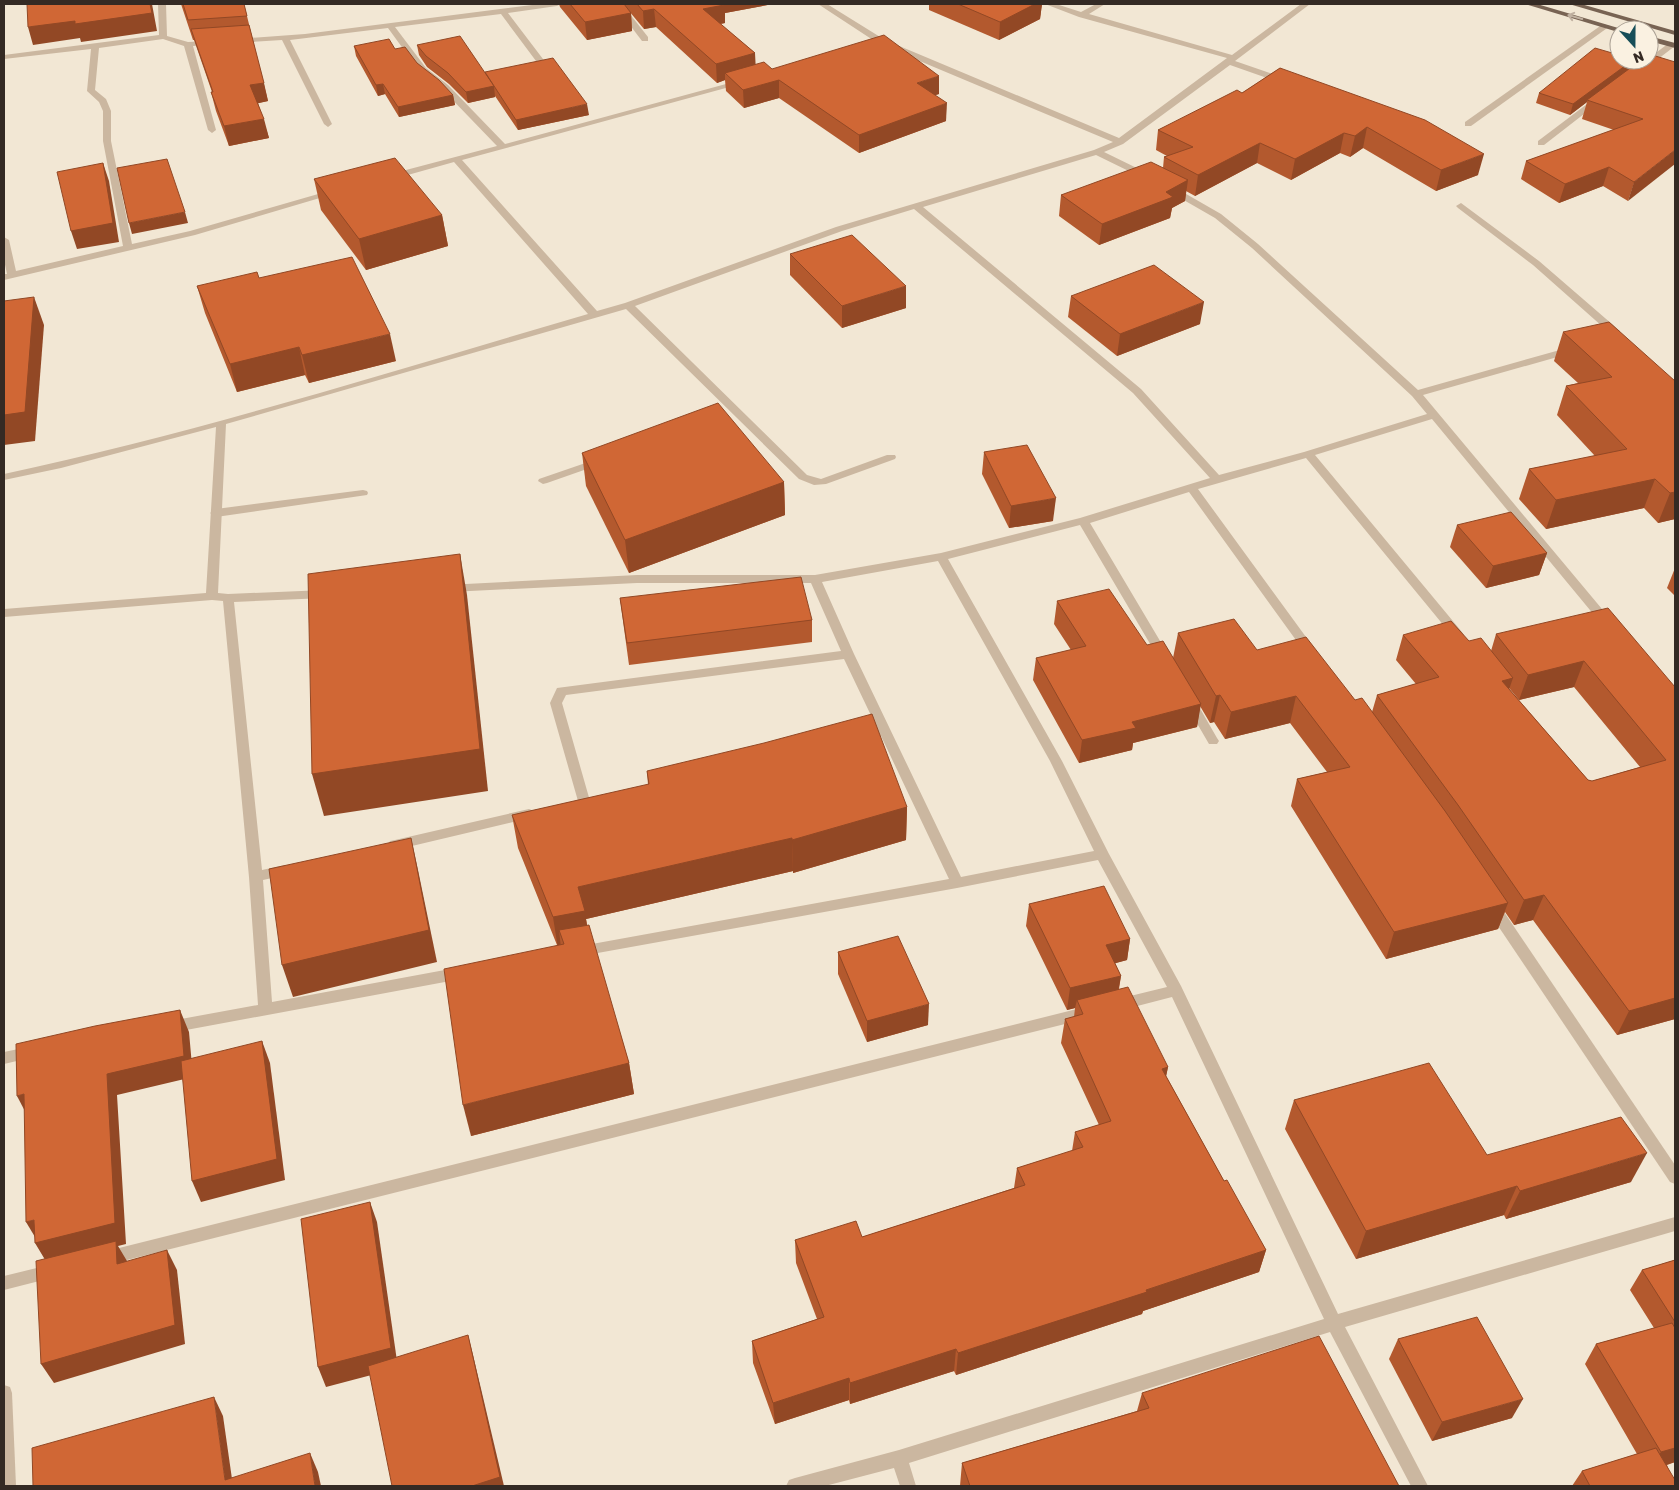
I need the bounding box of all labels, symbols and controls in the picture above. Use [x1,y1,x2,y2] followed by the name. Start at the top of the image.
[1567,11,1583,21] one-way arrow
[1609,20,1659,70] north arrow
[1631,47,1646,66] text: N

